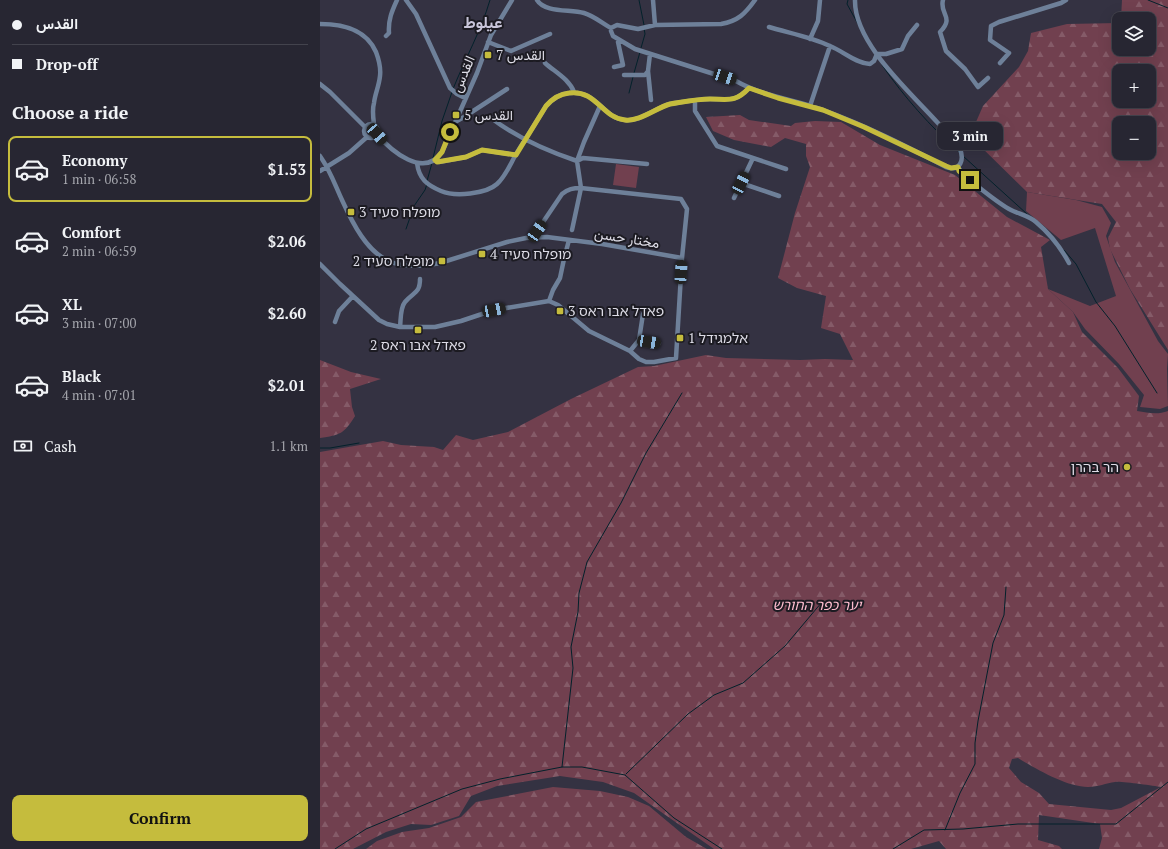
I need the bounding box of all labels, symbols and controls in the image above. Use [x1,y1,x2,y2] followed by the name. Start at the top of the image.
[464,11,502,33] district label: عيلوط
[1112,12,1156,160] map controls
[1112,12,1156,56] button: layers
[36,13,78,33] text: القدس
[496,45,545,64] place label: القدس 7
[483,50,493,60] marker: القدس 7
[446,52,479,95] street label: القدس
[36,54,98,74] text: Drop-off
[1112,64,1156,108] button: +
[712,68,738,86] car
[12,100,128,124] text: Choose a ride
[464,105,513,124] place label: القدس 5
[451,110,461,120] marker: القدس 5
[1112,116,1156,160] button: −
[365,121,389,147] car
[937,122,1003,150] callout: 3 min
[441,123,459,141] route start
[952,127,988,145] text: 3 min
[62,150,127,170] text: Economy
[14,151,50,187] icon: car
[268,159,306,179] text: $1.53
[62,170,136,188] text: 1 min · 06:58
[730,170,752,196] car
[961,171,979,189] route end
[359,202,440,221] place label: מופלח סעיד 3
[346,207,356,217] marker: מופלח סעיד 3
[525,218,549,244] car
[62,222,121,242] text: Comfort
[14,223,50,259] icon: car
[593,223,661,252] street label: مختار حسن
[268,231,306,251] text: $2.06
[62,242,136,260] text: 2 min · 06:59
[490,244,571,263] place label: מופלח סעיד 4
[477,249,487,259] marker: מופלח סעיד 4
[353,251,434,270] place label: מופלח סעיד 2
[437,256,447,266] marker: מופלח סעיד 2
[674,260,688,284] car
[62,294,82,314] text: XL
[14,295,50,331] icon: car
[568,301,664,320] place label: פאדל אבו ראס 3
[481,302,507,318] car
[268,303,306,323] text: $2.60
[555,306,565,316] marker: פאדל אבו ראס 3
[62,314,136,332] text: 3 min · 07:00
[413,325,423,335] marker: פאדל אבו ראס 2
[688,328,748,347] place label: אלמגידל 1
[675,333,685,343] marker: אלמגידל 1
[636,334,662,350] car
[370,335,466,354] place label: פאדל אבו ראס 2
[62,366,101,386] text: Black
[14,367,50,403] icon: car
[268,375,306,395] text: $2.01
[62,386,136,404] text: 4 min · 07:01
[12,435,34,457] icon: cash
[44,436,77,456] text: Cash
[269,437,308,455] text: 1.1 km
[1071,457,1119,476] place label: הר בהרן
[1122,462,1132,472] marker: הר בהרן
[773,595,863,614] park label: יער כפר החורש
[12,795,308,841] button: Confirm

